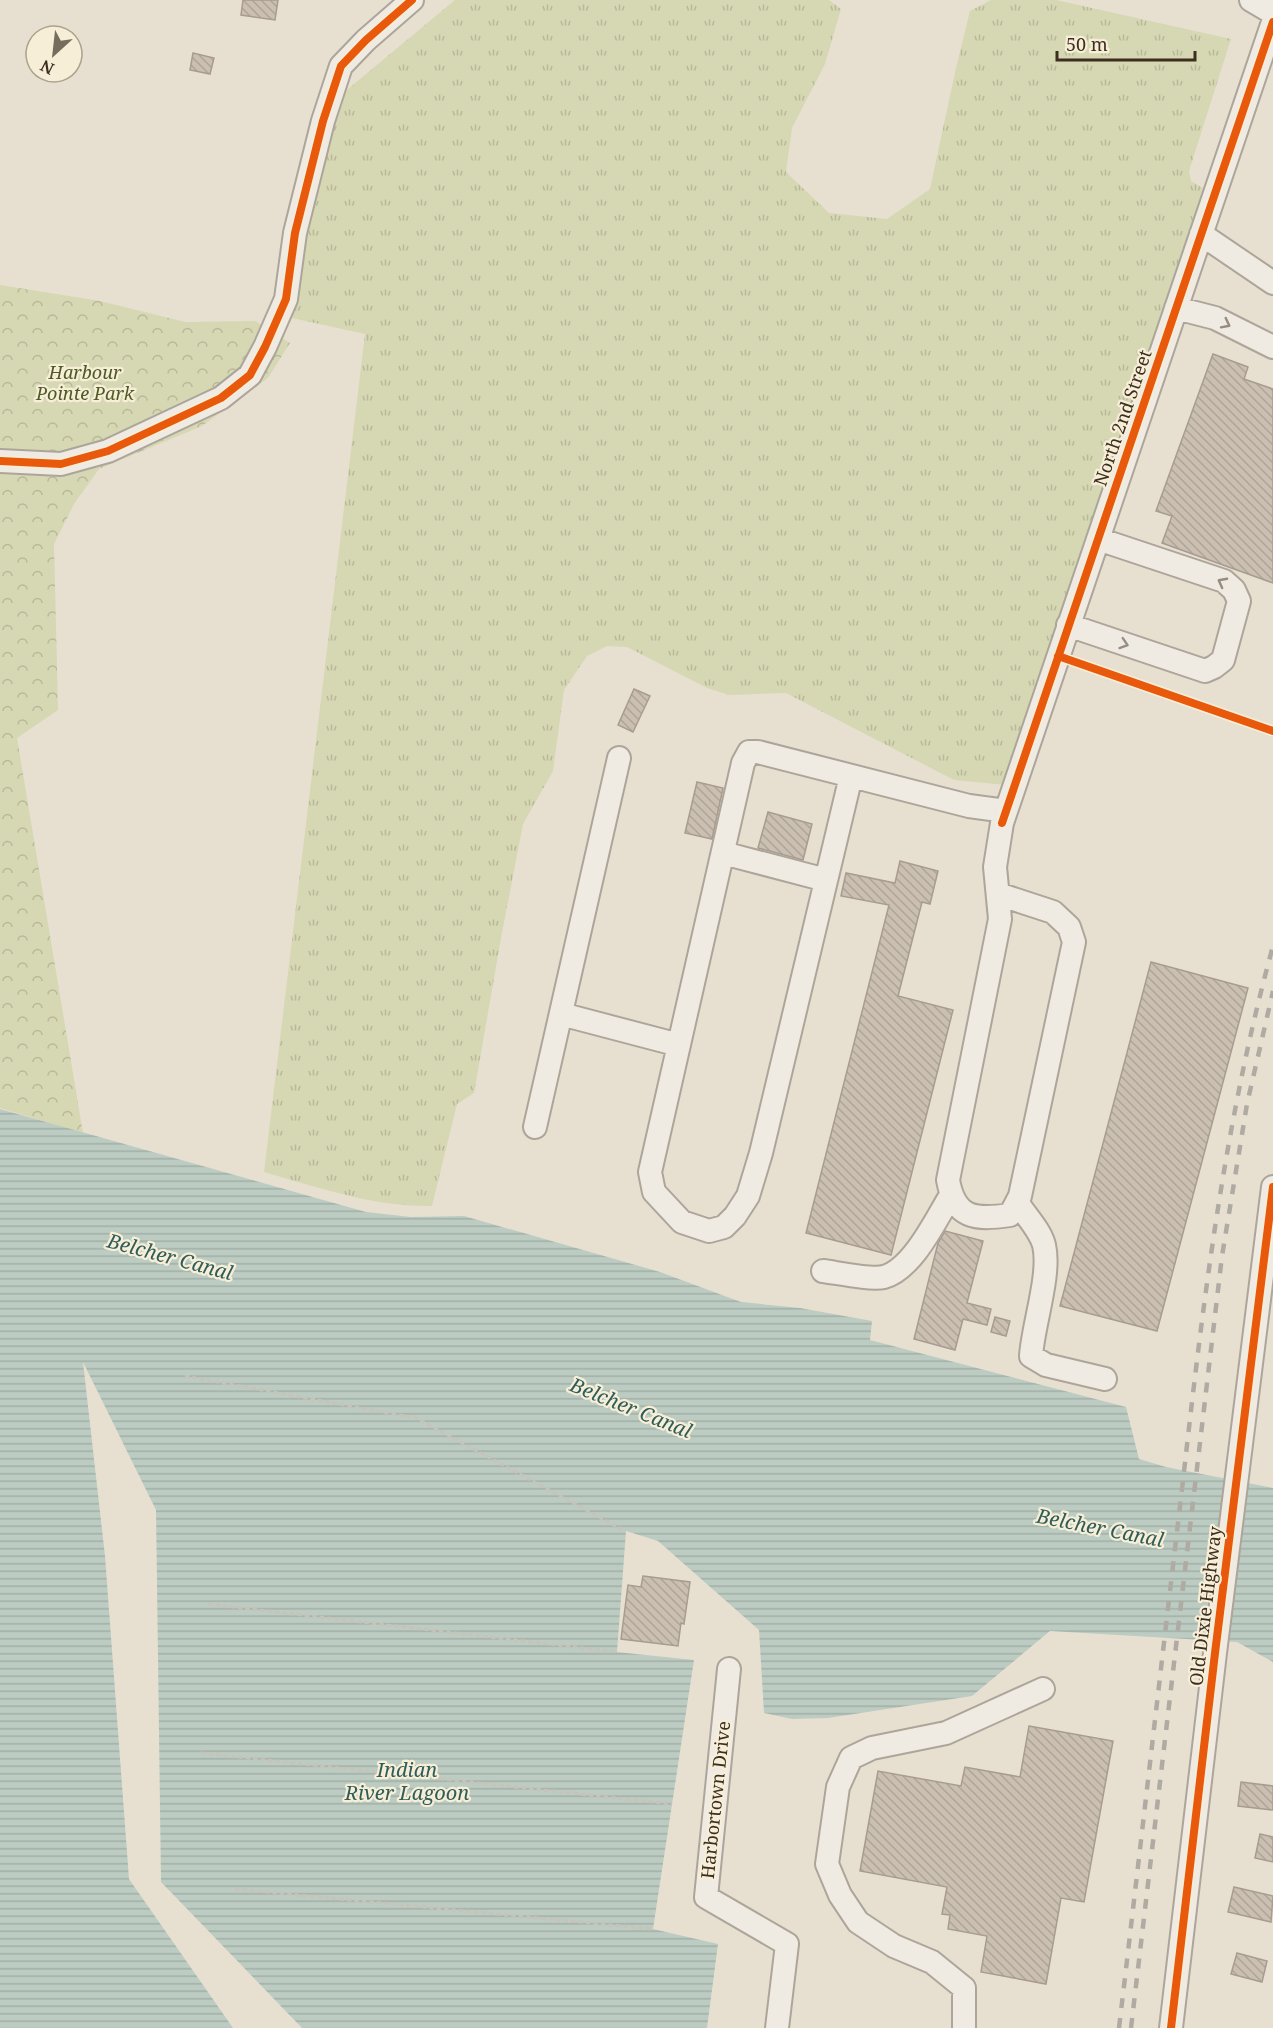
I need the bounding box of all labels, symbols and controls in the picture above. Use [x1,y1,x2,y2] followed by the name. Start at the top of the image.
[24,24,84,84] north arrow
[1057,24,1195,62] scale bar
[1066,32,1108,56] text: 50 m
[36,55,58,80] text: N
[1220,316,1231,328] one-way arrow
[1087,346,1157,489] street label: North 2nd Street
[35,360,135,405] park label: Harbour Pointe Park
[1217,578,1228,589] one-way arrow
[1118,636,1129,649] one-way arrow
[103,1227,236,1286] water label: Belcher Canal
[565,1370,696,1444] water label: Belcher Canal
[1033,1502,1166,1553] water label: Belcher Canal
[1183,1524,1227,1687] street label: Old Dixie Highway
[695,1720,735,1880] street label: Harbortown Drive
[344,1756,469,1806] water label: Indian River Lagoon

